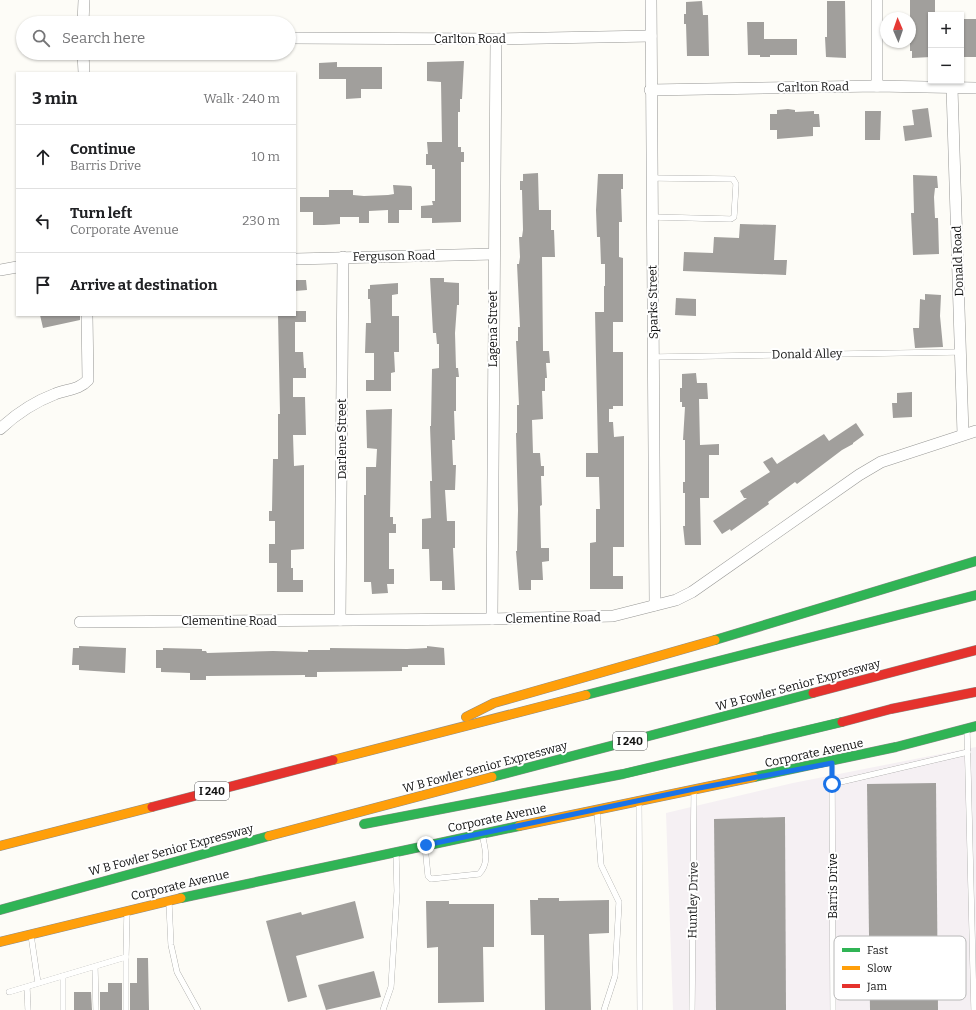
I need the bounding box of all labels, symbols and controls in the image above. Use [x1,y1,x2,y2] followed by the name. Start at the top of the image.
[880,12,916,48] north arrow
[928,12,964,84] map controls
[928,12,964,48] button: +
[16,16,296,60] search box
[30,27,52,49] icon: search
[62,29,145,47] text: Search here
[434,32,506,46] street label: Carlton Road
[928,48,964,84] button: −
[777,79,849,95] street label: Carlton Road
[32,88,77,109] text: 3 min
[204,91,280,106] text: Walk · 240 m
[70,140,136,158] text: Continue
[32,146,54,168] icon: ahead
[251,149,280,164] text: 10 m
[70,158,141,173] text: Barris Drive
[70,204,132,222] text: Turn left
[32,210,54,232] icon: left
[242,213,280,228] text: 230 m
[70,222,179,237] text: Corporate Avenue
[950,225,966,297] street label: Donald Road
[352,248,436,264] street label: Ferguson Road
[645,264,661,339] street label: Sparks Street
[32,274,54,296] icon: arrive
[70,276,217,294] text: Arrive at destination
[486,290,500,367] street label: Lagena Street
[772,346,843,362] street label: Donald Alley
[335,398,349,479] street label: Darlene Street
[505,610,601,626] street label: Clementine Road
[181,614,277,628] street label: Clementine Road
[714,656,882,714] street label: W B Fowler Senior Expressway
[613,732,647,750] road number: I 240
[763,736,865,770] street label: Corporate Avenue
[401,738,569,796] street label: W B Fowler Senior Expressway
[823,775,841,793] route start
[195,782,229,800] road number: I 240
[446,801,548,835] street label: Corporate Avenue
[87,821,255,879] street label: W B Fowler Senior Expressway
[417,836,435,854] route end
[826,853,840,919] street label: Barris Drive
[685,861,701,939] street label: Huntley Drive
[130,867,230,903] street label: Corporate Avenue
[834,936,966,1000] legend
[867,944,888,957] text: Fast
[867,962,892,975] text: Slow
[866,980,887,993] text: Jam

